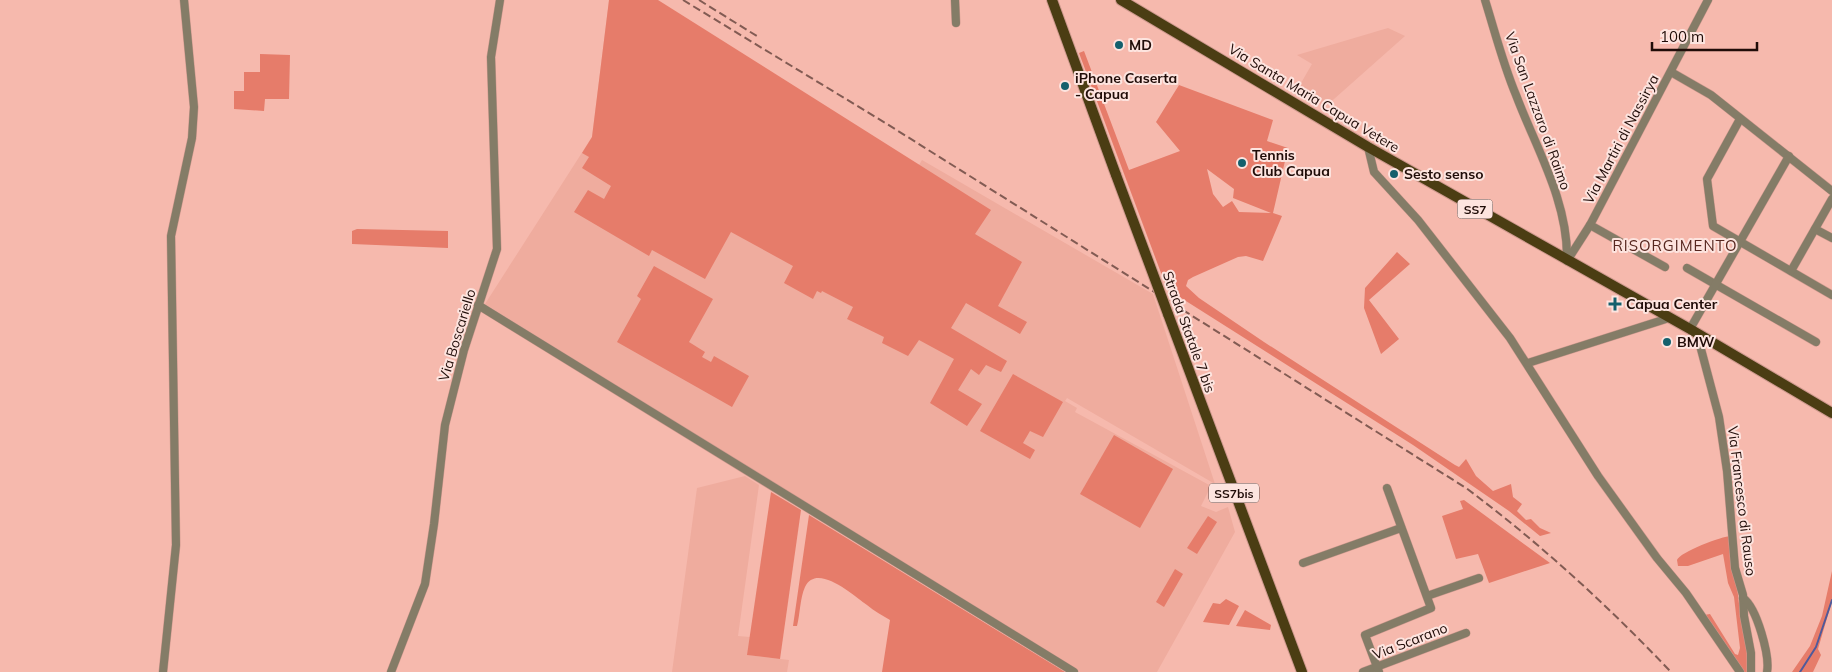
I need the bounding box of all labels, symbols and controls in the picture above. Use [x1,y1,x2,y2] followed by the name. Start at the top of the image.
[1652,20,1757,52] scale bar
[1660,27,1704,46] text: 100 m
[1501,30,1575,192] street label: Via San Lazzaro di Raimo
[1129,36,1152,54] place label: MD
[1113,39,1125,51] marker: MD
[1225,40,1403,156] street label: Via Santa Maria Capua Vetere
[1075,69,1177,103] place label: iPhone Caserta - Capua
[1579,71,1663,207] street label: Via Martiri di Nassirya
[1059,80,1071,92] marker: iPhone Caserta - Capua
[1252,146,1330,180] place label: Tennis Club Capua
[1236,157,1248,169] marker: Tennis Club Capua
[1404,165,1483,183] place label: Sesto senso
[1388,168,1400,180] marker: Sesto senso
[1458,200,1492,218] road number: SS7
[1612,236,1738,255] district label: RISORGIMENTO
[1159,269,1219,395] street label: Strada Statale 7 bis
[434,287,480,383] street label: Via Boscariello
[1626,295,1718,313] place label: Capua Center
[1608,297,1622,311] marker: Capua Center
[1677,333,1715,351] place label: BMW
[1661,336,1673,348] marker: BMW
[1724,425,1760,577] street label: Via Francesco di Rauso
[1209,483,1259,502] road number: SS7bis
[1370,618,1450,664] street label: Via Scarano

